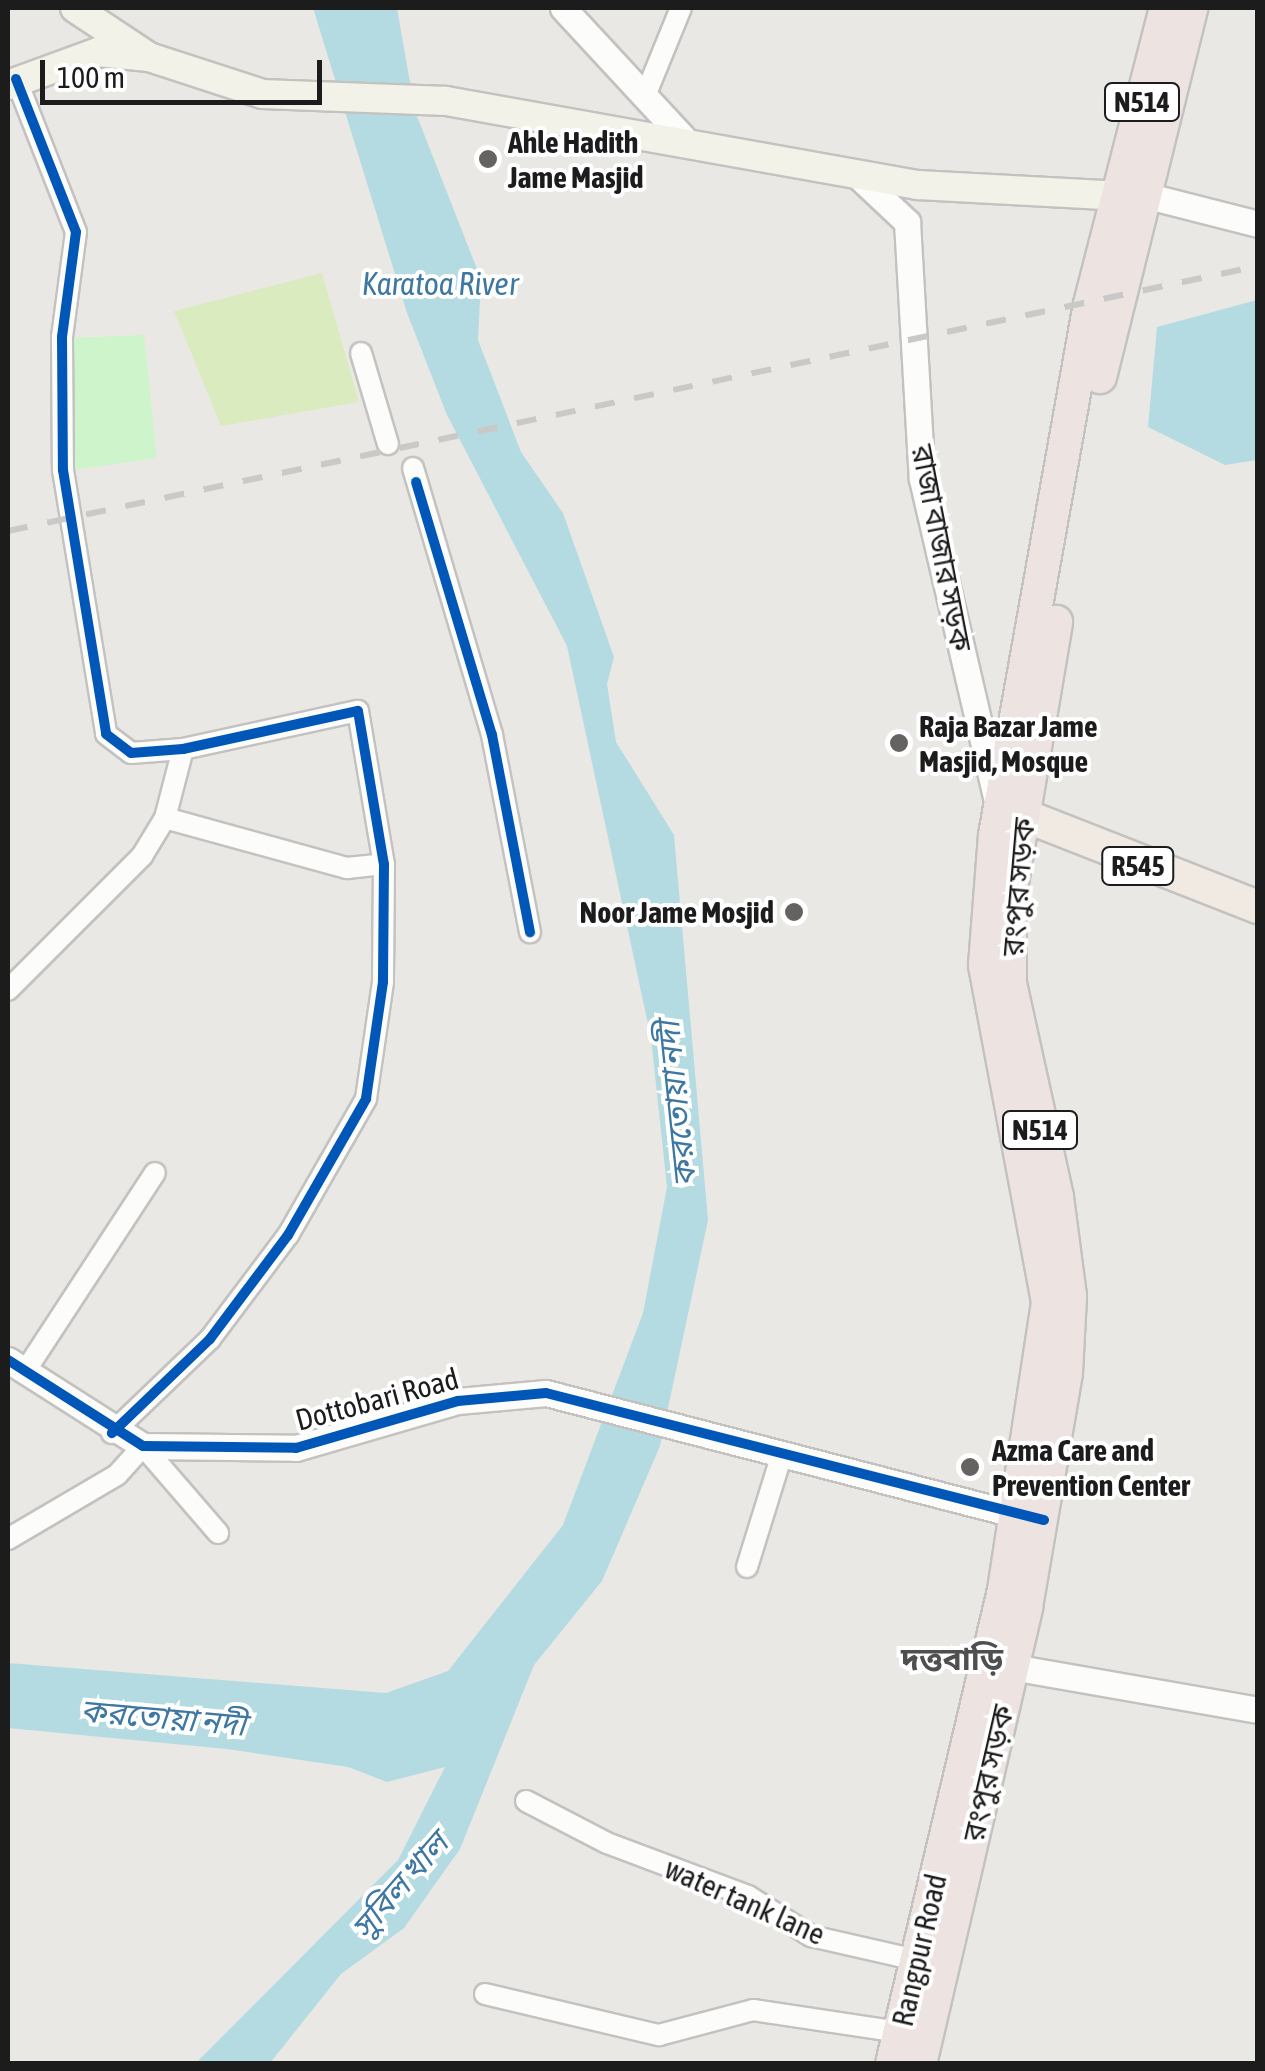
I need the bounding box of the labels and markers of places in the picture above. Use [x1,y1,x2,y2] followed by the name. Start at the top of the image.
[508,124,644,194] place label: Ahle Hadith Jame Masjid
[477,148,499,170] marker: Ahle Hadith Jame Masjid
[919,708,1098,778] place label: Raja Bazar Jame Masjid, Mosque
[888,732,910,754] marker: Raja Bazar Jame Masjid, Mosque
[579,894,774,930] place label: Noor Jame Mosjid
[783,901,805,923] marker: Noor Jame Mosjid
[992,1432,1190,1502] place label: Azma Care and Prevention Center
[957,1454,983,1480] marker: Azma Care and Prevention Center

